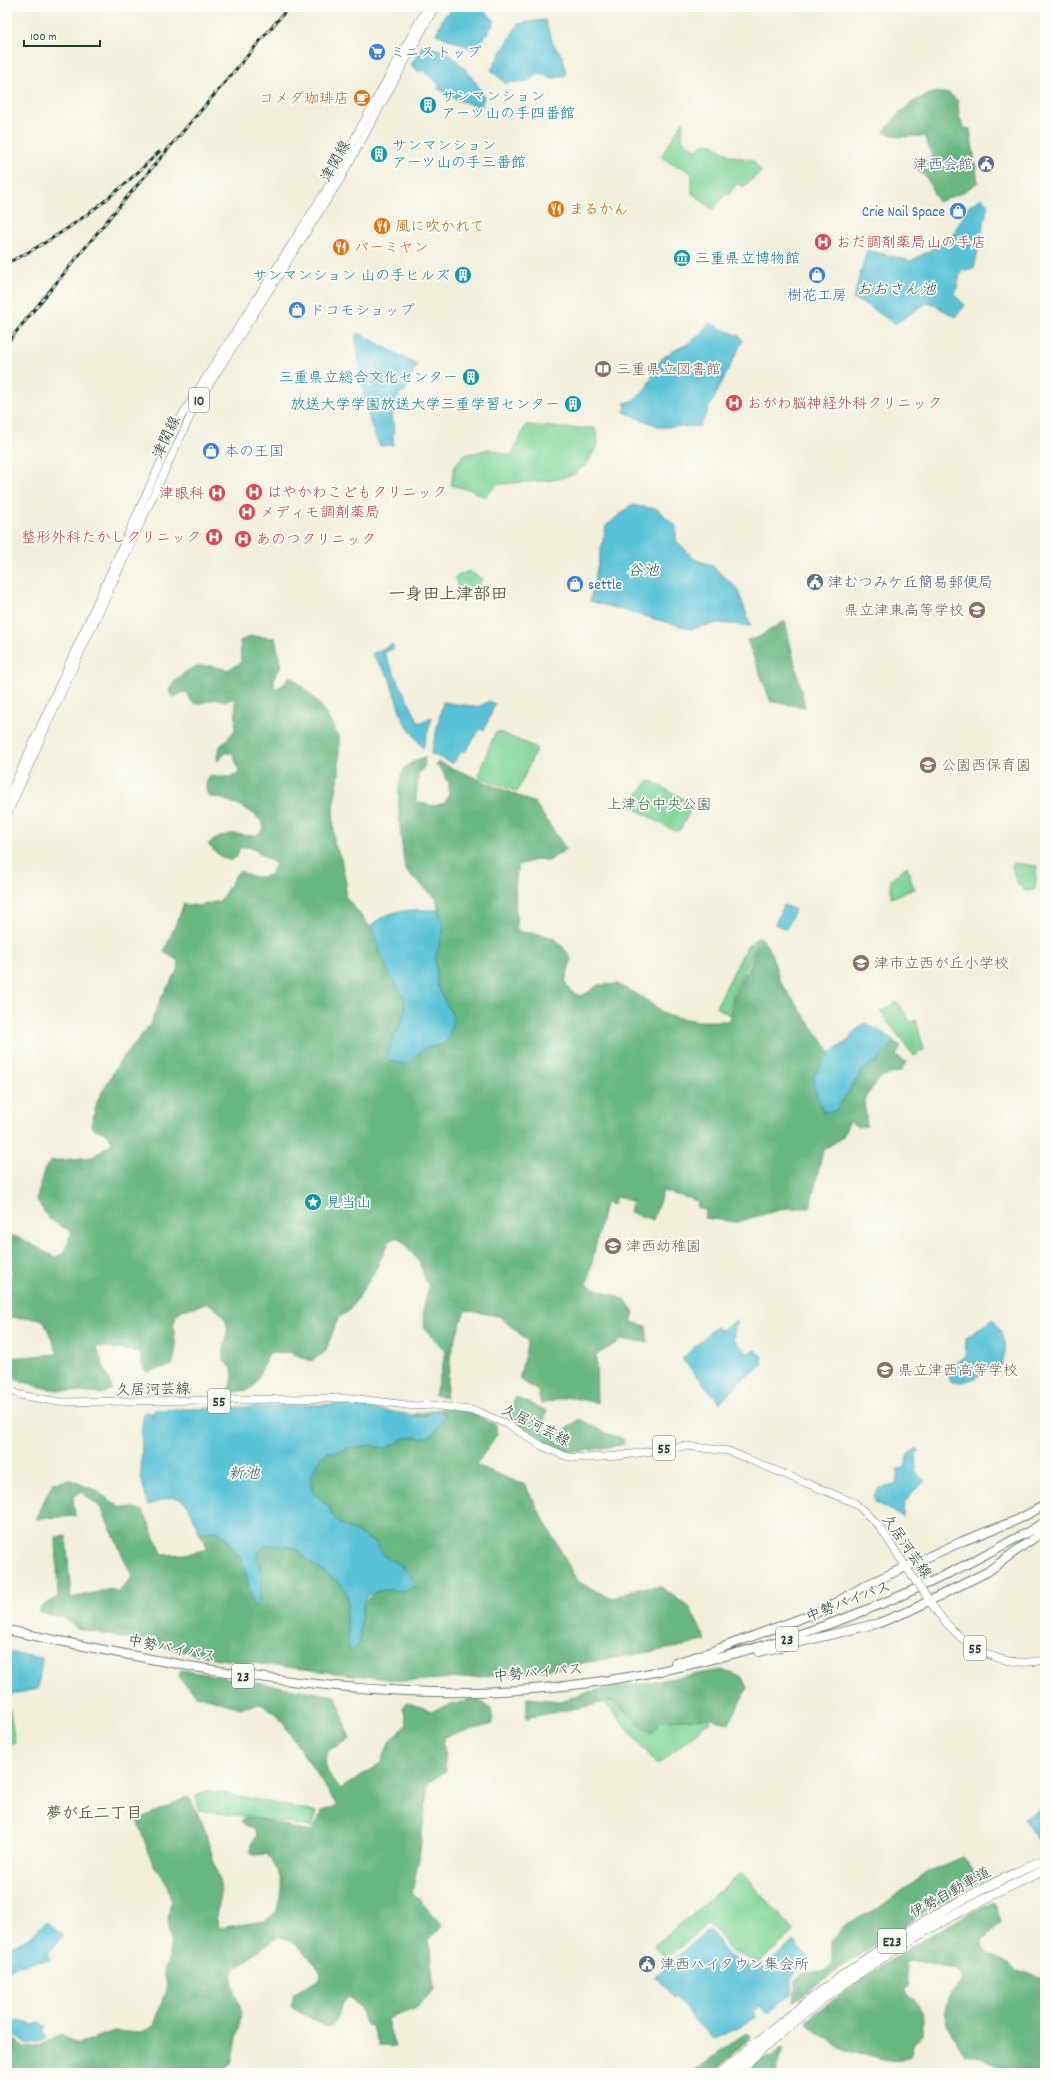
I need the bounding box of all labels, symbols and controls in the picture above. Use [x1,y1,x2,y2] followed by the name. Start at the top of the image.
[24,22,100,48] scale bar
[30,29,57,46] text: 100 m
[367,42,387,62] supermarket icon: ミニストップ
[390,43,482,65] place label: ミニストップ
[441,87,575,126] place label: サンマンション アーツ山の手四番館
[352,88,372,108] cafe icon: コメダ珈琲店
[259,89,349,111] place label: コメダ珈琲店
[418,95,438,115] building icon: サンマンション アーツ山の手四番館
[392,136,526,175] place label: サンマンション アーツ山の手三番館
[316,137,357,187] street label: 津関線
[369,144,389,164] building icon: サンマンション アーツ山の手三番館
[976,154,996,174] public building icon: 津西会館
[913,155,973,177] place label: 津西会館
[546,199,566,219] restaurant icon: まるかん
[569,200,628,222] place label: まるかん
[948,201,968,221] shop icon: Crie Nail Space
[862,202,945,224] place label: Crie Nail Space
[372,216,392,236] restaurant icon: 風に吹かれて
[395,217,485,239] place label: 風に吹かれて
[813,232,833,252] hospital icon: おだ調剤薬局山の手店
[836,233,986,255] place label: おだ調剤薬局山の手店
[331,237,351,257] restaurant icon: バーミヤン
[354,238,429,260] place label: バーミヤン
[672,248,692,268] museum icon: 三重県立博物館
[695,249,800,271] place label: 三重県立博物館
[453,265,473,285] building icon: サンマンション 山の手ヒルズ
[807,265,827,285] shop icon: 樹花工房
[252,266,450,288] place label: サンマンション 山の手ヒルズ
[856,279,937,302] water label: おおさん池
[787,286,847,308] place label: 樹花工房
[287,300,307,320] shop icon: ドコモショップ
[310,301,414,323] place label: ドコモショップ
[593,359,613,379] library icon: 三重県立図書館
[616,360,721,382] place label: 三重県立図書館
[461,367,481,387] building icon: 三重県立総合文化センター
[279,368,458,390] place label: 三重県立総合文化センター
[189,388,209,412] road number: 10
[724,393,744,413] hospital icon: おがわ脳神経外科クリニック
[563,394,583,414] building icon: 放送大学学園放送大学三重学習センター
[747,394,942,416] place label: おがわ脳神経外科クリニック
[291,395,560,417] place label: 放送大学学園放送大学三重学習センター
[148,413,187,463] street label: 津関線
[201,441,221,461] shop icon: 本の王国
[224,442,284,464] place label: 本の王国
[244,482,264,502] hospital icon: はやかわこどもクリニック
[207,483,227,503] hospital icon: 津眼科
[267,483,447,505] place label: はやかわこどもクリニック
[159,484,204,506] place label: 津眼科
[237,502,257,522] hospital icon: メディモ調剤薬局
[260,503,380,525] place label: メディモ調剤薬局
[204,527,224,547] hospital icon: 整形外科たかしクリニック
[21,528,201,550] place label: 整形外科たかしクリニック
[233,529,253,549] hospital icon: あのつクリニック
[256,530,376,552] place label: あのつクリニック
[627,560,660,583] water label: 谷池
[805,572,825,592] public building icon: 津むつみケ丘簡易郵便局
[828,573,993,595] place label: 津むつみケ丘簡易郵便局
[565,574,585,594] shop icon: settle
[588,575,623,597] place label: settle
[389,584,508,608] district label: 一身田上津部田
[967,600,987,620] school or university icon: 県立津東高等学校
[844,601,964,623] place label: 県立津東高等学校
[918,755,938,775] school or university icon: 公園西保育園
[941,756,1031,778] place label: 公園西保育園
[606,795,712,817] park label: 上津台中央公園
[851,953,871,973] school or university icon: 津市立西が丘小学校
[874,954,1009,976] place label: 津市立西が丘小学校
[303,1192,323,1212] place icon: 見当山
[326,1193,371,1215] place label: 見当山
[603,1236,623,1256] school or university icon: 津西幼稚園
[626,1237,701,1259] place label: 津西幼稚園
[875,1360,895,1380] school or university icon: 県立津西高等学校
[898,1361,1018,1383] place label: 県立津西高等学校
[115,1379,191,1403] street label: 久居河芸線
[208,1389,230,1413] road number: 55
[497,1400,574,1454] street label: 久居河芸線
[653,1436,675,1460] road number: 55
[228,1463,261,1486] water label: 新池
[875,1510,936,1584] street label: 久居河芸線
[803,1577,895,1629] street label: 中勢バイパス
[776,1627,798,1651] road number: 23
[125,1631,218,1669] street label: 中勢バイパス
[964,1636,986,1660] road number: 55
[493,1659,584,1689] street label: 中勢バイパス
[232,1664,254,1688] road number: 23
[46,1803,142,1826] district label: 夢が丘二丁目
[906,1862,996,1925] street label: 伊勢自動車道
[878,1929,906,1953] road number: E23
[637,1954,657,1974] public building icon: 津西ハイタウン集会所
[660,1955,809,1977] place label: 津西ハイタウン集会所

